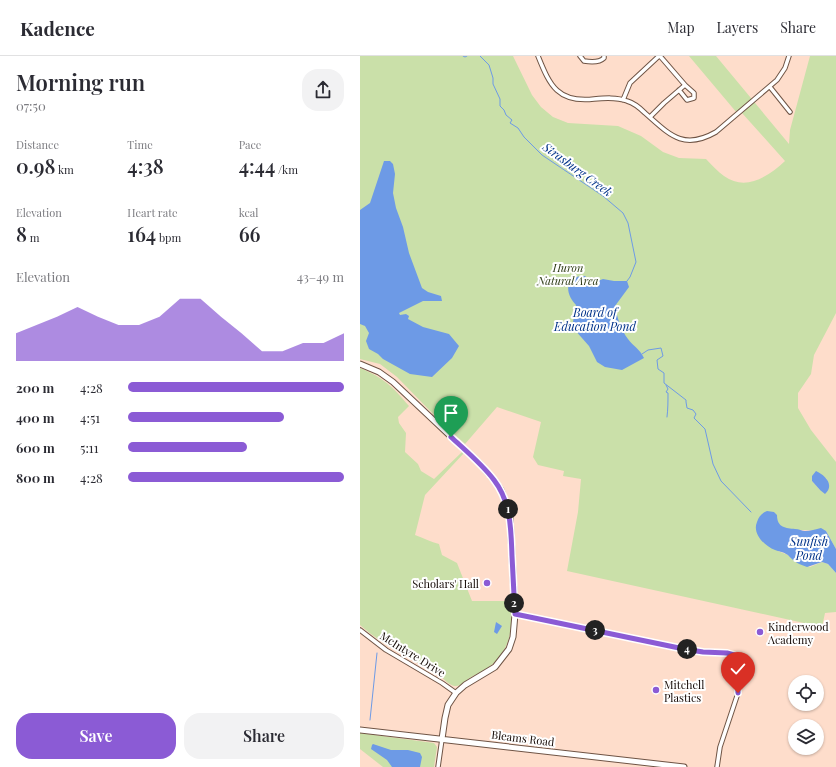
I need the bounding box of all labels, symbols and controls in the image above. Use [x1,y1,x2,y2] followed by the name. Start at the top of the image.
[20,15,95,41] text: Kadence
[667,18,695,37] text: Map
[717,18,758,37] text: Layers
[780,18,816,37] text: Share
[16,67,145,97] text: Morning run
[302,69,344,111] button: share
[16,97,46,114] text: 07:50
[16,137,59,152] text: Distance
[127,137,153,152] text: Time
[239,137,261,152] text: Pace
[539,138,616,200] water label: Strasburg Creek
[16,152,55,179] text: 0.98
[127,152,164,179] text: 4:38
[239,152,275,179] text: 4:44
[55,162,74,177] text: km
[275,162,298,177] text: /km
[16,205,62,220] text: Elevation
[127,205,178,220] text: Heart rate
[239,205,258,220] text: kcal
[16,220,27,247] text: 8
[127,220,156,247] text: 164
[239,220,261,247] text: 66
[27,230,39,245] text: m
[156,230,181,245] text: bpm
[537,260,599,288] park label: Huron Natural Area
[16,268,70,285] text: Elevation
[297,268,344,285] text: 43–49 m
[553,304,636,334] water label: Board of Education Pond
[16,379,54,396] text: 200 m
[80,379,103,396] text: 4:28
[434,396,468,437] pin
[440,402,462,424] icon: arrive
[16,409,54,426] text: 400 m
[80,409,100,426] text: 4:51
[16,439,55,456] text: 600 m
[80,439,98,456] text: 5:11
[16,469,55,486] text: 800 m
[80,469,103,486] text: 4:28
[498,499,518,519] pin: 1
[506,501,510,516] text: 1
[789,533,828,563] water label: Sunfish Pond
[412,576,479,591] place label: Scholars' Hall
[482,578,492,588] marker: Scholars' Hall
[504,593,524,613] pin: 2
[511,595,517,610] text: 2
[767,619,829,647] place label: Kinderwood Academy
[585,620,605,640] pin: 3
[592,622,598,637] text: 3
[755,627,765,637] marker: Kinderwood Academy
[377,628,449,680] street label: McIntyre Drive
[677,639,697,659] pin: 4
[684,641,690,656] text: 4
[721,652,755,693] pin
[727,658,749,680] icon: check
[788,675,824,755] map controls
[788,675,824,711] button: locate
[664,677,704,705] place label: Mitchell Plastics
[651,685,661,695] marker: Mitchell Plastics
[16,713,176,759] button: Save
[184,713,344,759] button: Share
[788,719,824,755] button: layers
[491,727,556,749] street label: Bleams Road

